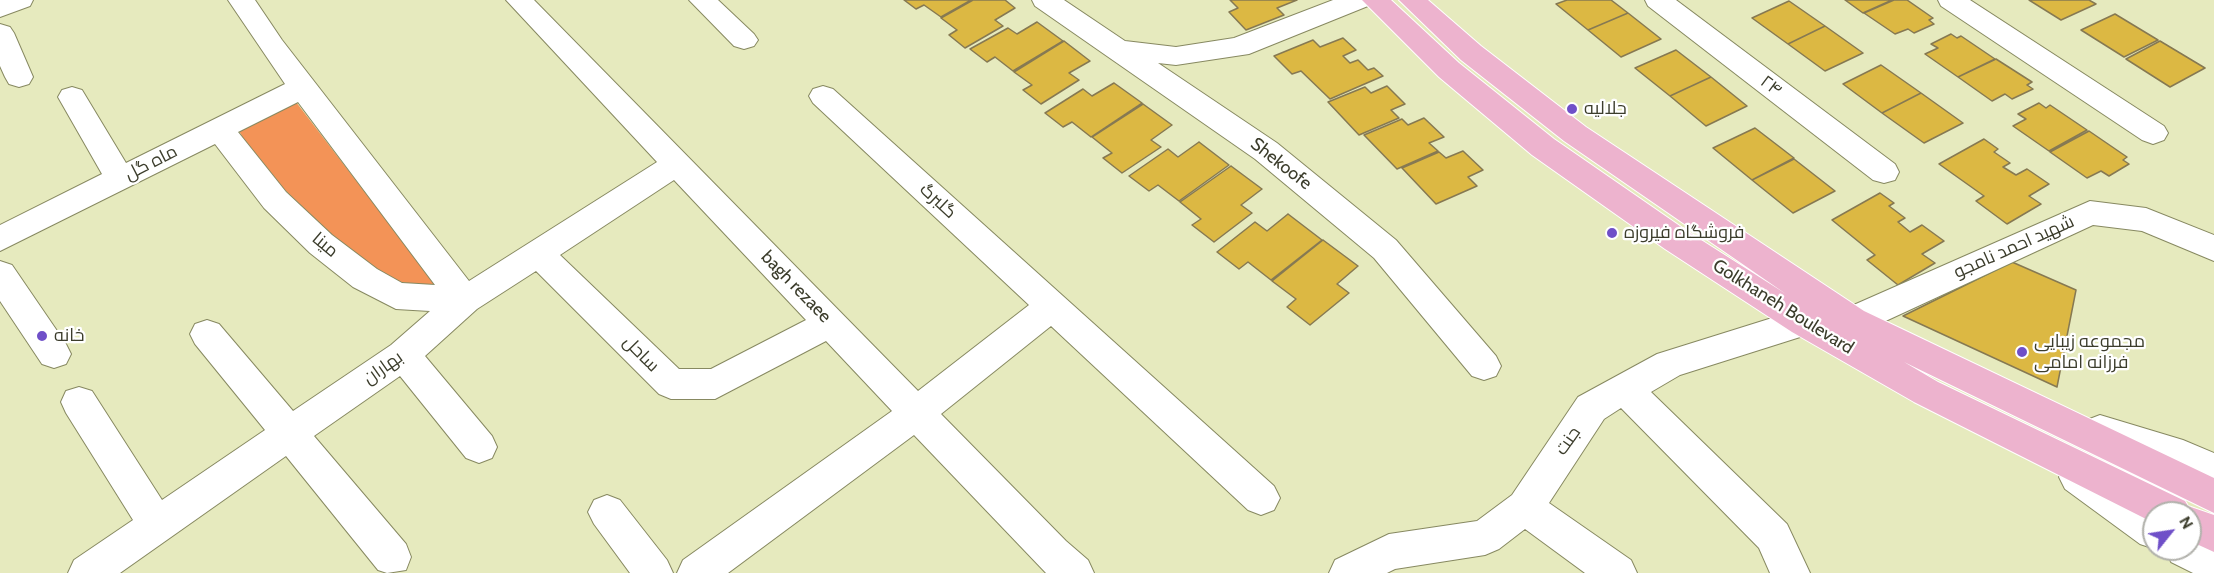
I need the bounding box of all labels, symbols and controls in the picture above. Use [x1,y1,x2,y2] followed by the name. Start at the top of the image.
[1756,71,1786,101] street label: ۲۴
[1584,98,1627,120] place label: جلالیه
[1565,102,1579,116] marker: جلالیه
[1246,133,1316,195] street label: Shekoofe
[121,141,181,185] street label: ماه گل
[915,179,961,223] street label: گلبرگ
[1951,211,2077,283] street label: شهید احمد نامجو
[1624,222,1744,244] place label: فروشگاه فیروزه
[1605,226,1619,240] marker: فروشگاه فیروزه
[308,228,342,262] street label: مینا
[756,247,836,327] street label: bagh rezaee
[1709,255,1857,359] street label: Golkhaneh Boulevard
[54,325,85,347] place label: خانه
[35,329,49,343] marker: خانه
[618,331,664,377] street label: ساحل
[2034,331,2145,374] place label: مجموعه زیبایی فرزانه امامی
[2015,345,2029,359] marker: مجموعه زیبایی فرزانه امامی
[359,347,407,389] street label: بهاران
[1551,423,1585,459] street label: جنت
[2142,501,2202,561] north arrow
[2175,513,2197,532] text: N

